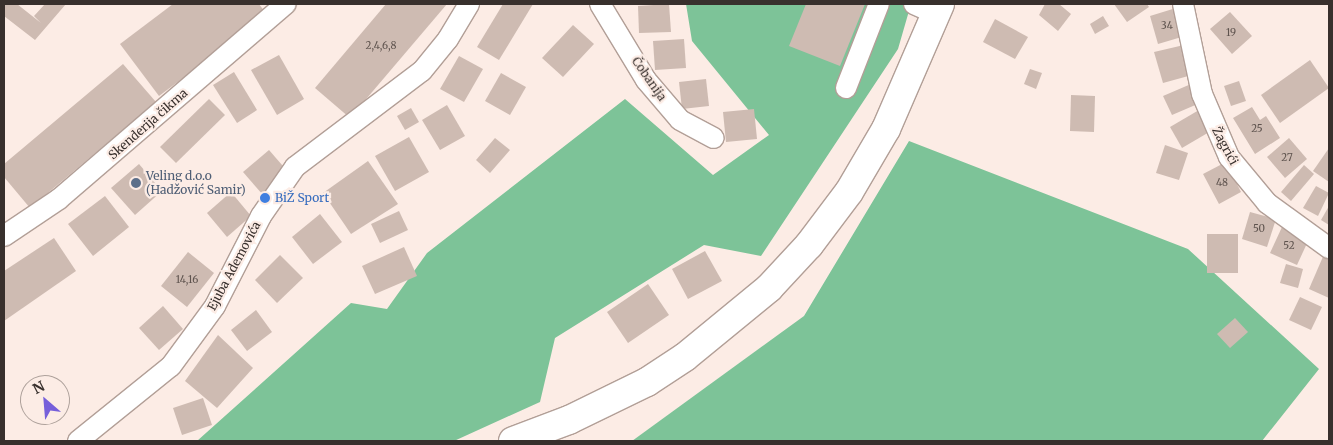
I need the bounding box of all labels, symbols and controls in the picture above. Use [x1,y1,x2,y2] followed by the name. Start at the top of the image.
[1161,20,1173,32] house number: 34
[1226,27,1236,39] house number: 19
[366,40,396,52] house number: 2,4,6,8
[629,54,669,104] street label: Čobanija
[106,86,190,162] street label: Skenderija čikma
[1251,123,1263,135] house number: 25
[1209,125,1241,167] street label: Žagrići
[1281,152,1293,164] house number: 27
[146,169,246,197] place label: Veling d.o.o (Hadžović Samir)
[130,177,142,189] marker: Veling d.o.o (Hadžović Samir)
[1216,177,1228,189] house number: 48
[275,191,329,205] place label: BiŽ Sport
[259,192,271,204] marker: BiŽ Sport
[204,219,264,313] street label: Ejuba Ademovića
[1253,223,1265,235] house number: 50
[1283,240,1295,252] house number: 52
[176,274,198,286] house number: 14,16
[20,375,70,425] north arrow
[30,377,48,398] text: N

